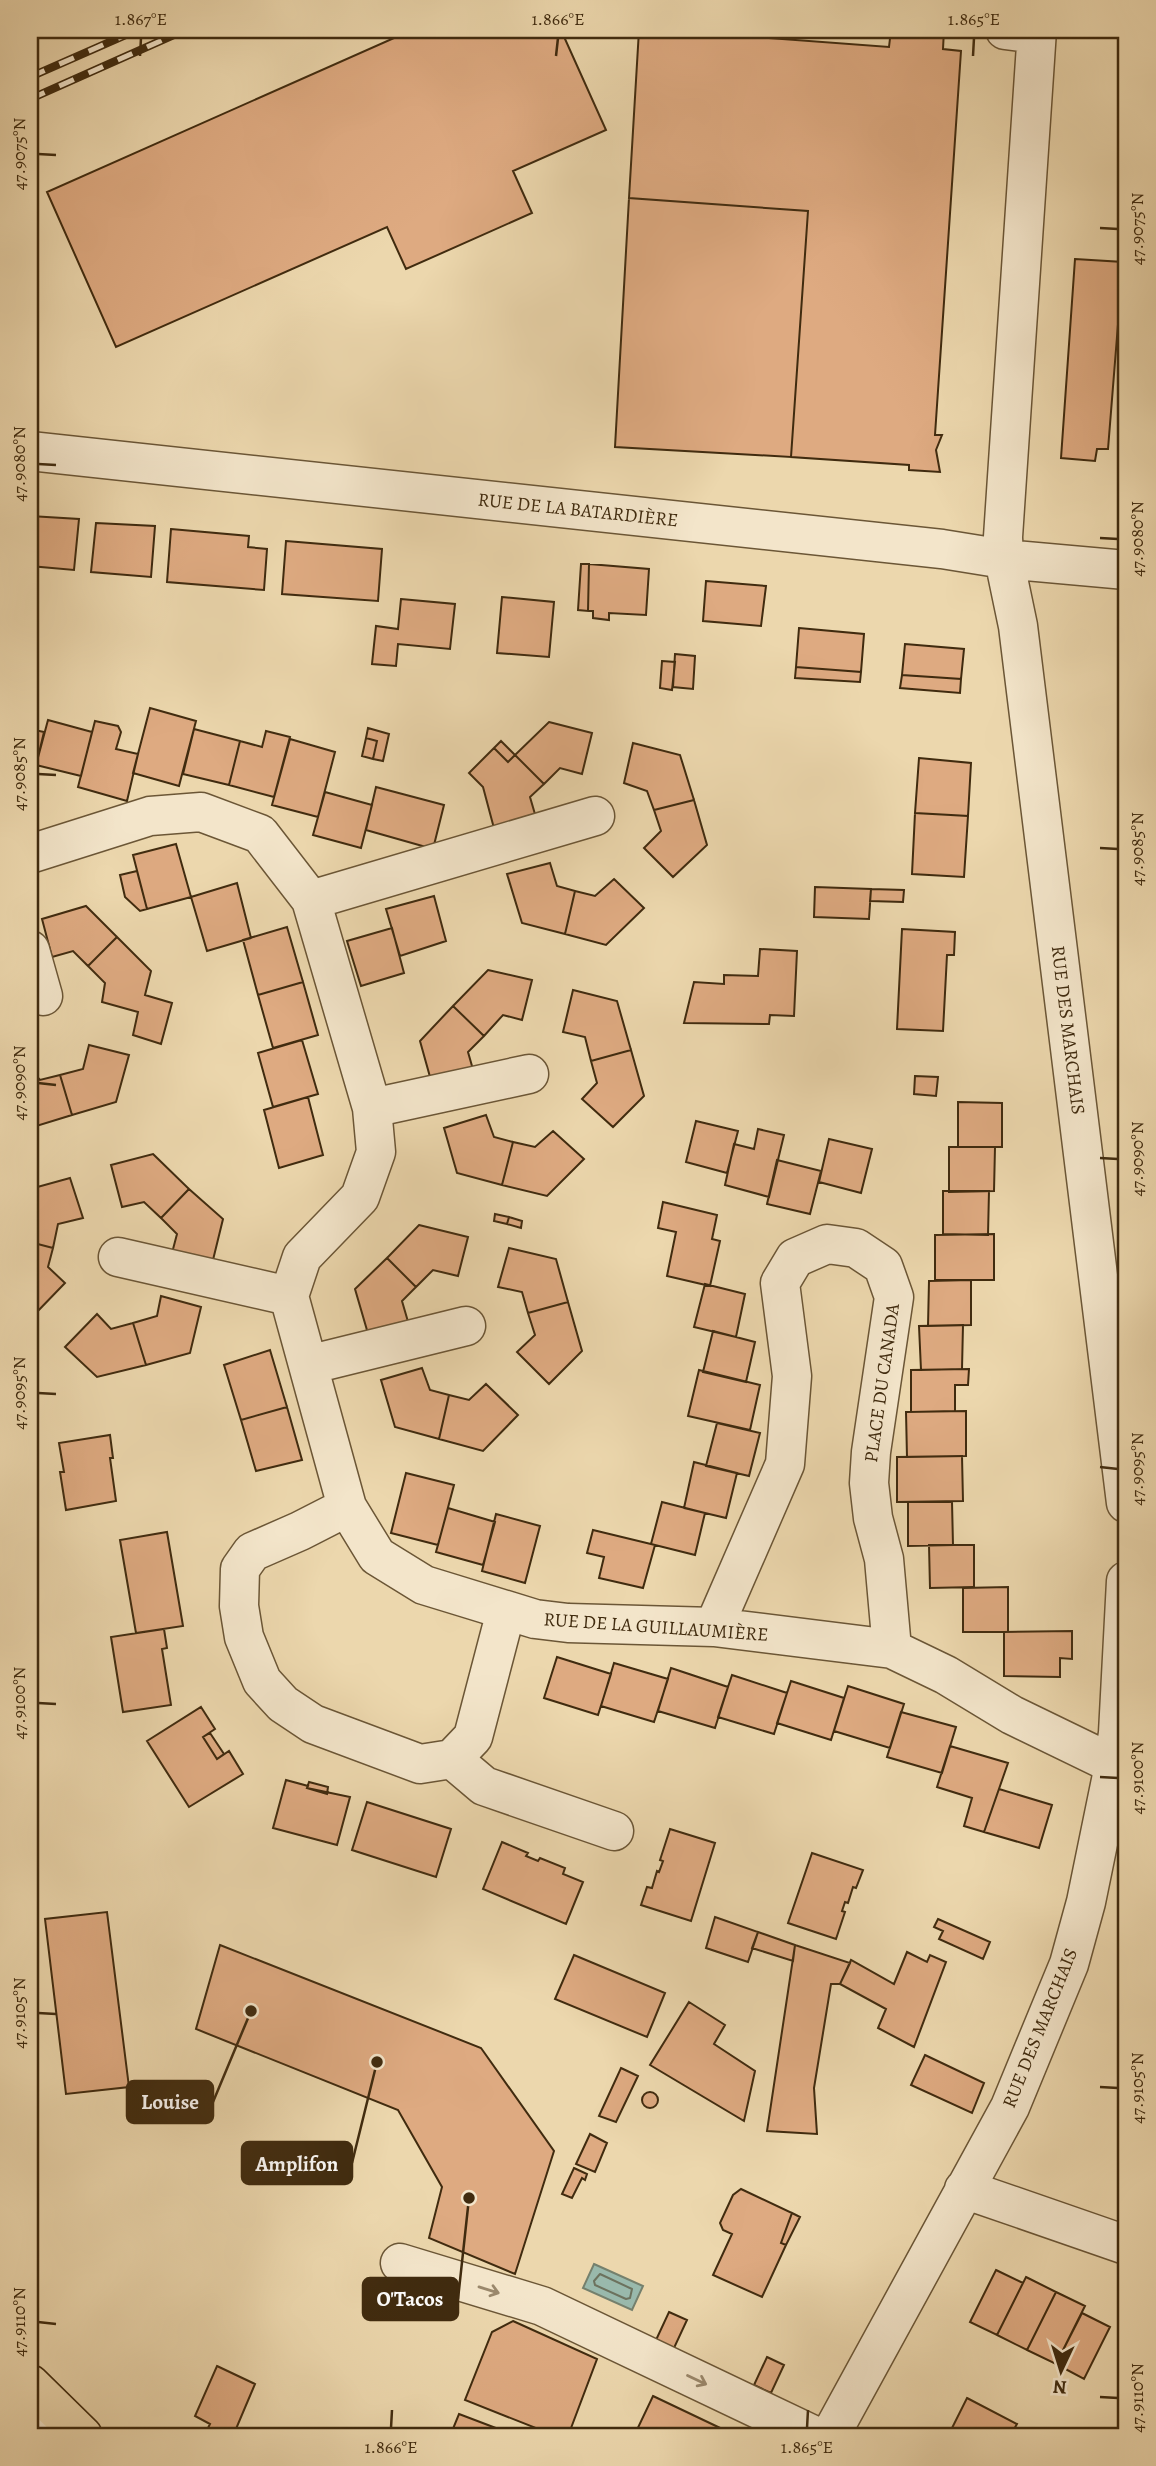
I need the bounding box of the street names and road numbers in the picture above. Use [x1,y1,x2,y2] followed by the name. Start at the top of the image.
[477,487,679,533] street label: RUE DE LA BATARDIÈRE
[1045,944,1091,1116] street label: RUE DES MARCHAIS
[858,1301,906,1464] street label: PLACE DU CANADA
[543,1606,769,1648] street label: RUE DE LA GUILLAUMIÈRE
[996,1944,1084,2112] street label: RUE DES MARCHAIS

